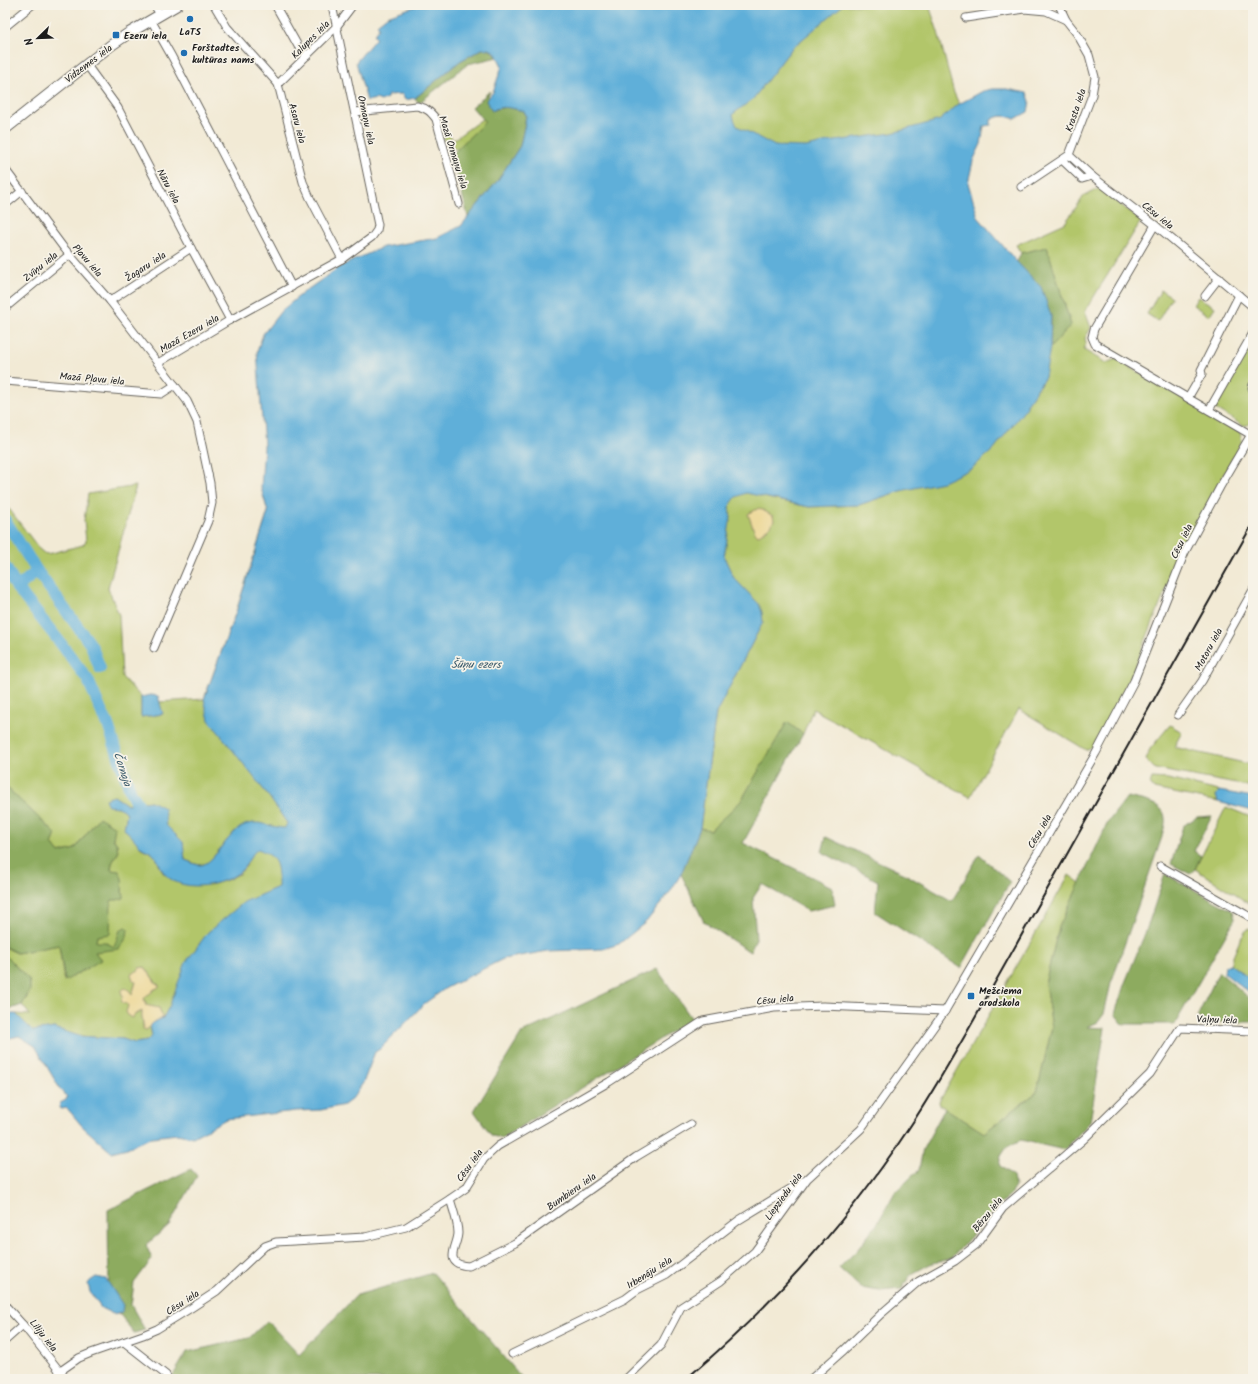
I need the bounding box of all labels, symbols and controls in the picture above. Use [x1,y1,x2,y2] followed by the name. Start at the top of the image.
[185,14,195,24] marker: LaTS
[288,16,334,63] street label: Kalupes iela
[18,18,58,58] north arrow
[179,24,201,40] place label: LaTS
[124,28,167,44] place label: Ezeru iela
[111,30,121,40] marker: Ezeru iela
[20,35,39,48] text: N
[61,40,116,87] street label: Vidzemes iela
[192,40,255,68] place label: Forštadtes kultūras nams
[179,48,189,58] marker: Forštadtes kultūras nams
[1061,86,1091,134] street label: Krasta iela
[353,94,379,147] street label: Ormaņu iela
[284,101,310,146] street label: Asaru iela
[434,114,472,191] street label: Mazā Ormaņu iela
[152,166,184,207] street label: Nāru iela
[1138,198,1177,234] street label: Cēsu iela
[68,240,106,281] street label: Pļavu iela
[20,247,62,286] street label: Zvīņu iela
[122,247,170,286] street label: Žagaru iela
[157,310,223,357] street label: Mazā Ezeru iela
[59,368,125,390] street label: Mazā Pļavu iela
[1166,521,1197,562] street label: Cēsu iela
[1190,625,1227,674] street label: Motoru iela
[451,656,502,674] water label: Šūņu ezers
[108,750,136,790] water label: Čornaja
[1024,811,1056,852] street label: Cēsu iela
[979,983,1022,1011] place label: Mežciema arodskola
[756,990,795,1010] street label: Cēsu iela
[966,991,976,1001] marker: Mežciema arodskola
[1196,1011,1238,1029] street label: Vaļņu iela
[452,1145,487,1185] street label: Cēsu iela
[543,1169,600,1215] street label: Bumbieru iela
[761,1169,807,1224] street label: Liepziedu iela
[969,1193,1007,1236] street label: Bērzu iela
[623,1252,676,1293] street label: Irbenāju iela
[162,1286,203,1320] street label: Cēsu iela
[25,1316,61,1356] street label: Liliju iela

